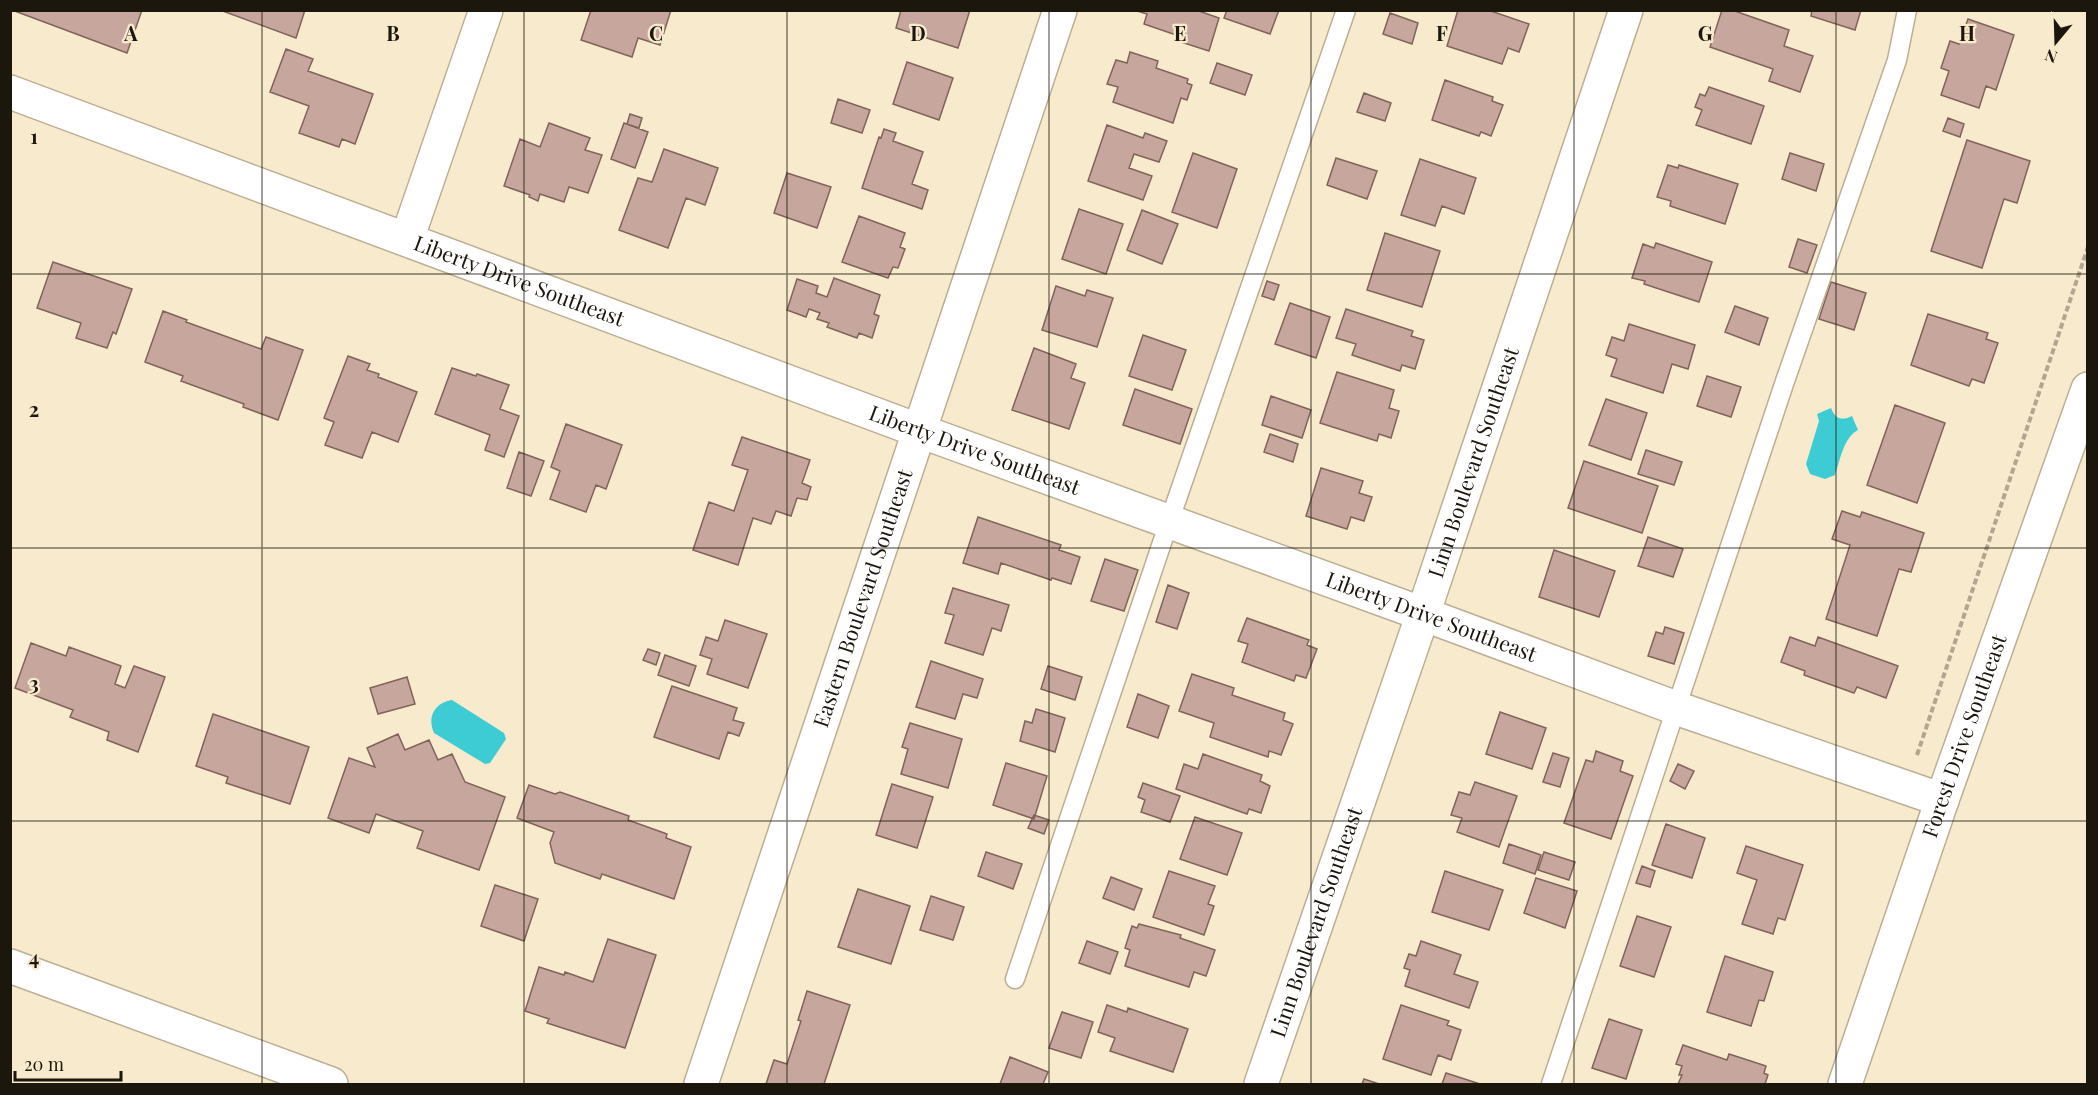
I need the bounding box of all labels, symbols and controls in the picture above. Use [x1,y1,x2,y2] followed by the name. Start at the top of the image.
[2026,12,2086,72] north arrow
[123,19,138,46] text: A
[386,19,400,46] text: B
[649,19,663,46] text: C
[910,19,926,46] text: D
[1174,19,1186,46] text: E
[1436,19,1448,46] text: F
[1698,19,1713,46] text: G
[1959,19,1975,46] text: H
[2042,45,2060,68] text: N
[30,122,38,149] text: 1
[410,228,629,332] street label: Liberty Drive Southeast
[1420,342,1524,581] street label: Linn Boulevard Southeast
[29,395,39,422] text: 2
[866,397,1085,500] street label: Liberty Drive Southeast
[805,464,918,731] street label: Eastern Boulevard Southeast
[1322,564,1542,667] street label: Liberty Drive Southeast
[1914,629,2012,841] street label: Forest Drive Southeast
[29,669,39,696] text: 3
[1262,802,1368,1041] street label: Linn Boulevard Southeast
[29,943,39,970] text: 4
[15,1044,122,1082] scale bar
[24,1052,64,1076] text: 20 m

